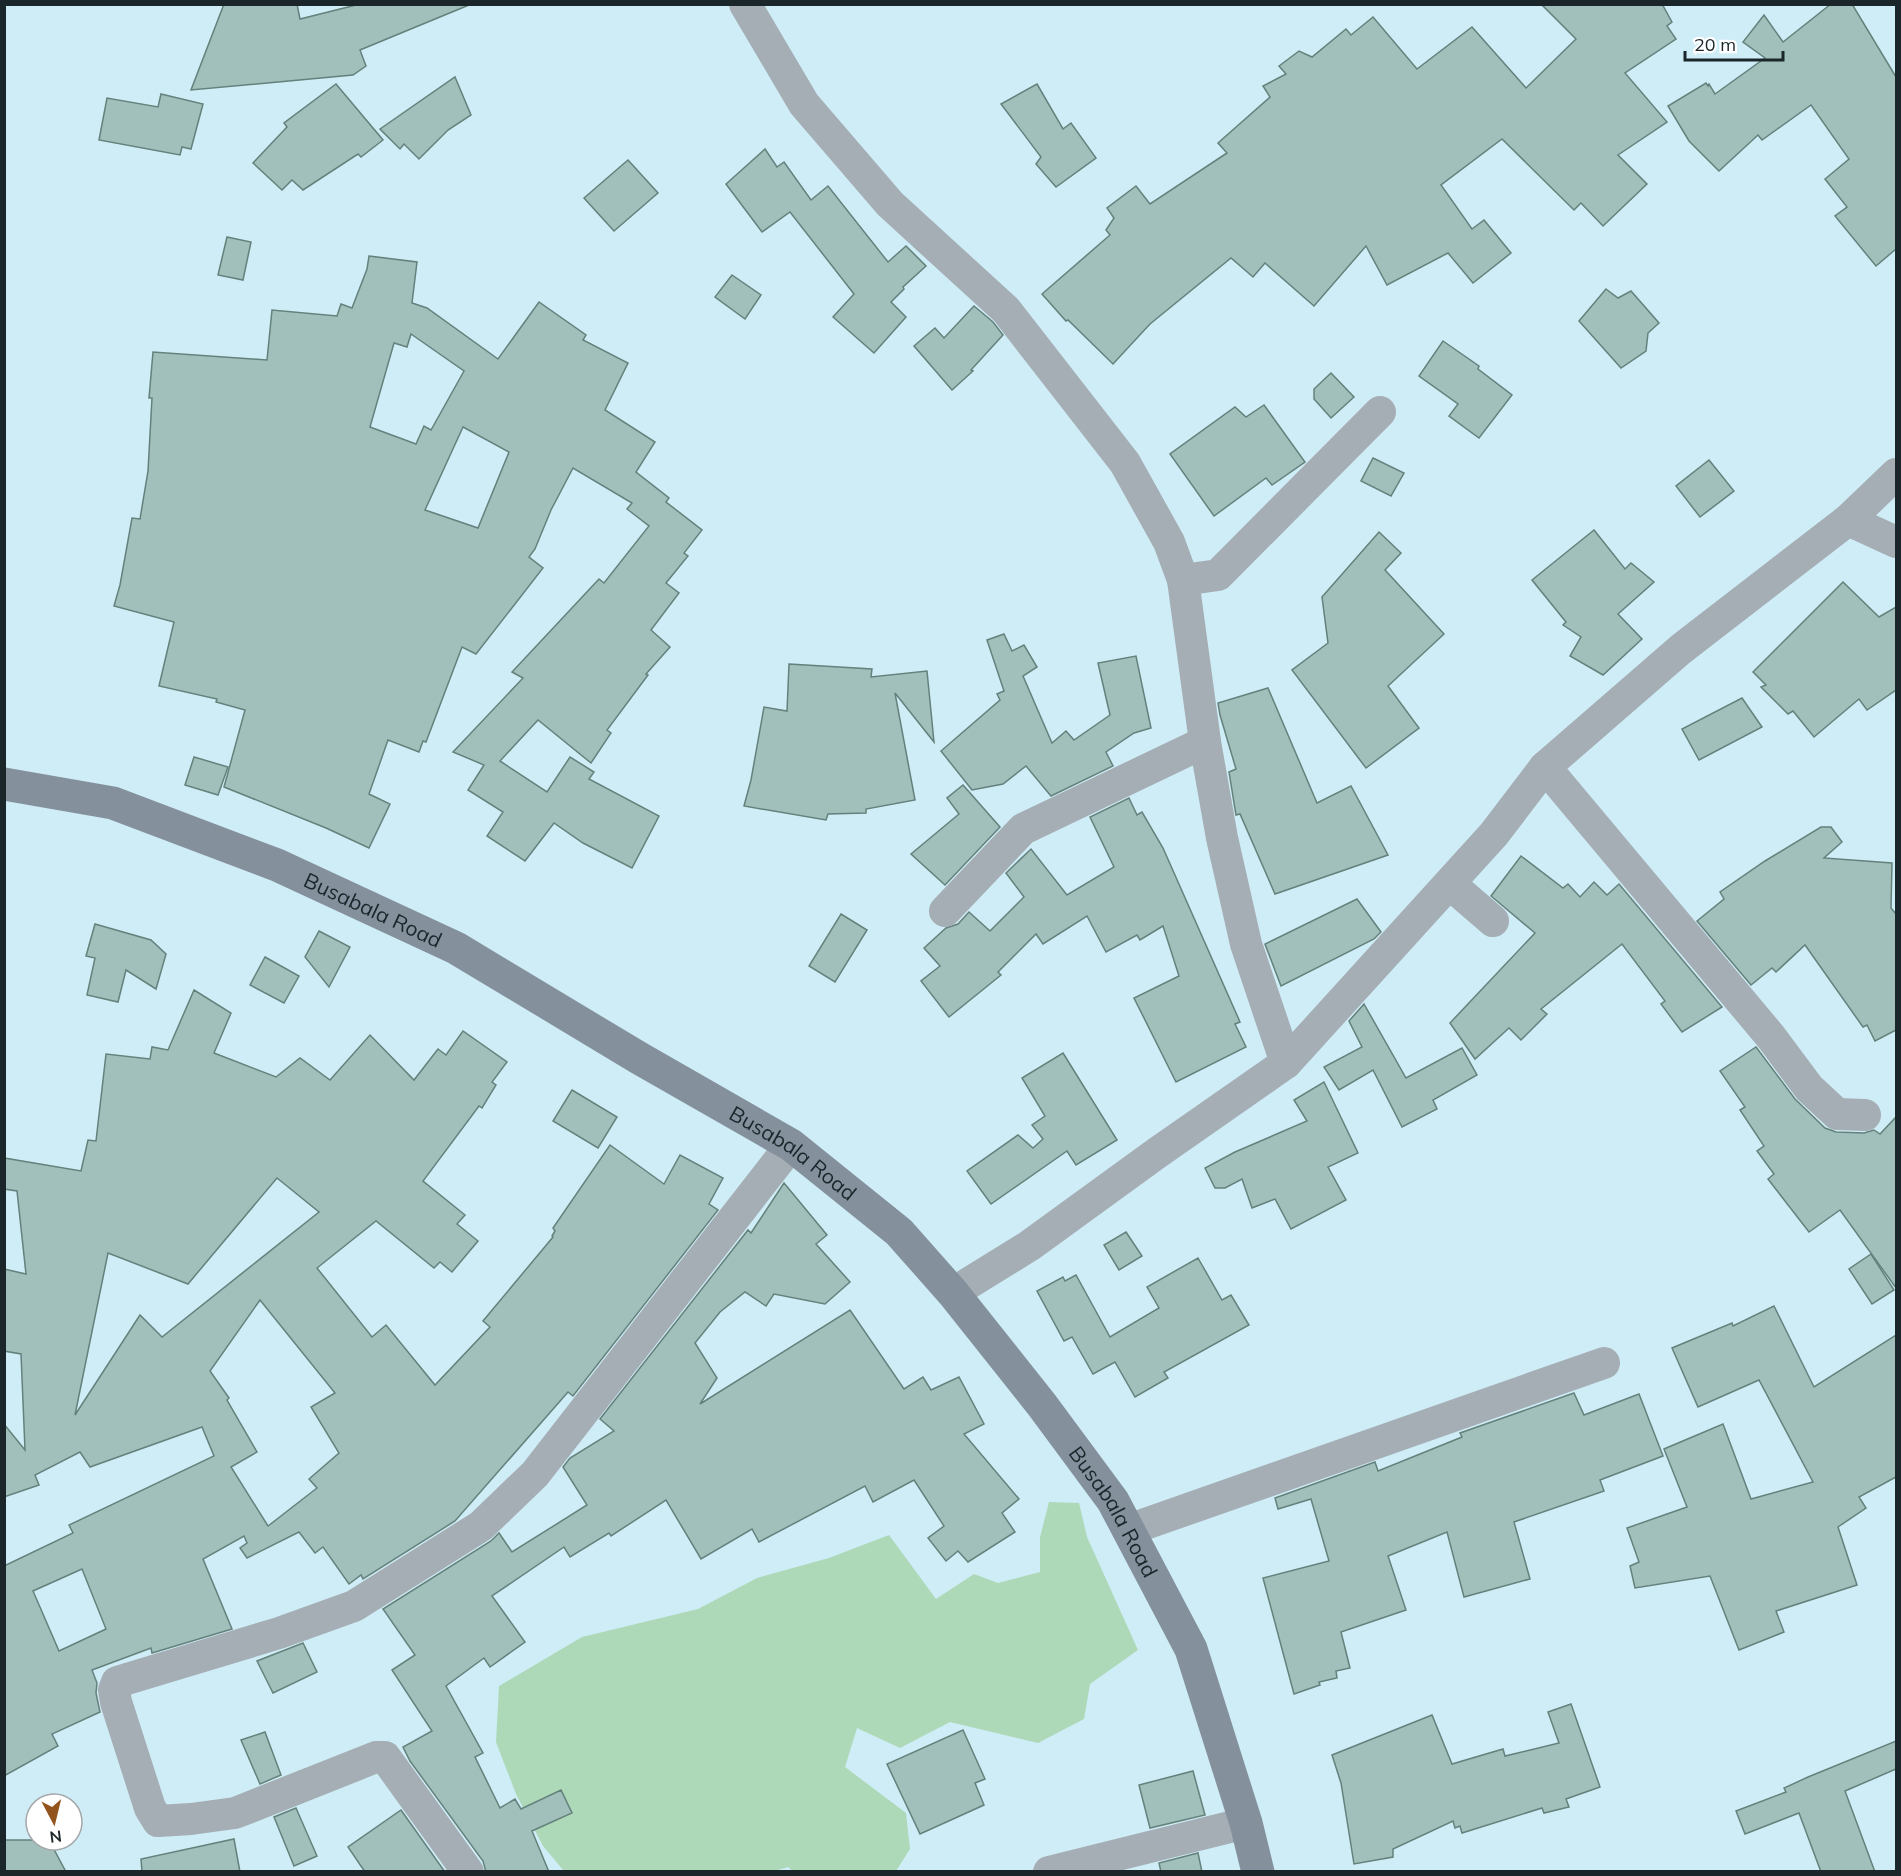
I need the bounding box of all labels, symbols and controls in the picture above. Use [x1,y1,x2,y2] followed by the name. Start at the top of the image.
[1685,24,1782,62] scale bar
[1694,33,1736,56] text: 20 m
[300,866,446,953] street label: Busabala Road
[725,1100,862,1206] street label: Busabala Road
[1064,1441,1164,1581] street label: Busabala Road
[24,1792,84,1852] north arrow
[49,1826,63,1848] text: N

